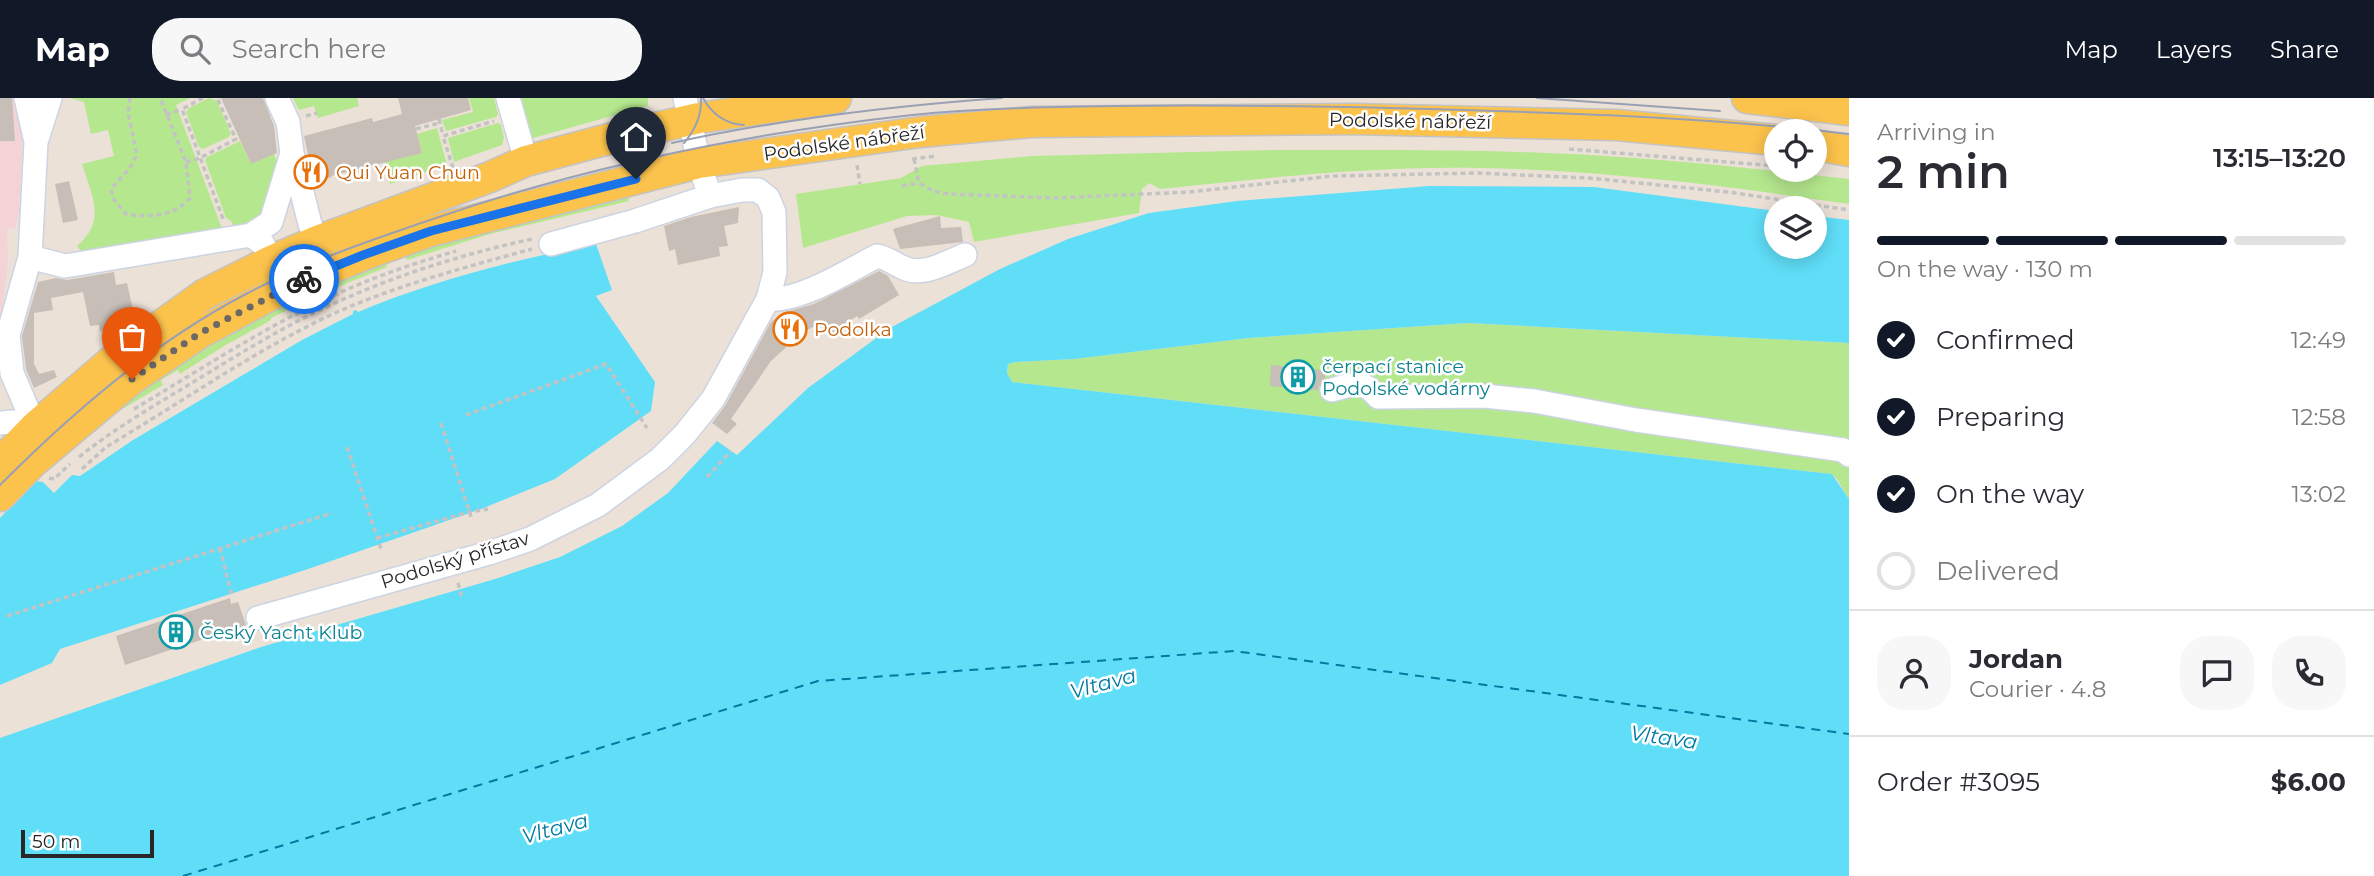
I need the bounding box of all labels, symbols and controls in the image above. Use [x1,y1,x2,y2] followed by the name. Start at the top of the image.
[152,18,642,81] search box
[35,29,110,69] text: Map
[176,30,214,68] icon: search
[232,33,386,65] text: Search here
[2064,35,2118,64] text: Map
[2156,35,2232,64] text: Layers
[2270,35,2339,64] text: Share
[606,107,666,179] pin
[1329,108,1492,134] street label: Podolské nábřeží
[617,118,655,156] icon: home
[1877,118,1996,146] text: Arriving in
[1764,119,1827,259] map controls
[1764,119,1827,182] button: locate
[762,120,927,166] street label: Podolské nábřeží
[2213,142,2346,174] text: 13:15–13:20
[1877,143,2010,200] text: 2 min
[292,153,330,191] restaurant icon: Qui Yuan Chun
[336,161,480,184] place label: Qui Yuan Chun
[1764,196,1827,259] button: layers
[269,244,339,314] courier
[1877,255,2093,283] text: On the way · 130 m
[285,260,323,298] icon: bike
[102,307,162,379] pin
[771,310,809,348] restaurant icon: Podolka
[113,318,151,356] icon: bag
[814,318,892,341] place label: Podolka
[1877,321,1915,359] icon: check
[1936,324,2075,356] text: Confirmed
[2291,326,2346,354] text: 12:49
[1322,355,1491,400] place label: čerpací stanice Podolské vodárny
[1279,358,1317,396] building icon: čerpací stanice Podolské vodárny
[1877,398,1915,436] icon: check
[1936,401,2065,433] text: Preparing
[2292,403,2346,431] text: 12:58
[1877,475,1915,513] icon: check
[1936,478,2084,510] text: On the way
[2292,480,2346,508] text: 13:02
[378,526,533,594] street label: Podolský přístav
[1936,555,2060,587] text: Delivered
[157,613,195,651] building icon: Český Yacht Klub
[200,621,363,644] place label: Český Yacht Klub
[1877,636,1951,710] button: person
[2180,636,2254,710] button: chat
[2272,636,2346,710] button: phone
[1969,643,2063,675] text: Jordan
[1067,662,1139,704] water label: Vltava
[1969,675,2106,703] text: Courier · 4.8
[1629,720,1699,754] water label: Vltava
[1877,766,2040,798] text: Order #3095
[2271,766,2346,798] text: $6.00
[519,807,591,849] water label: Vltava
[21,827,154,859] scale bar
[32,830,80,853] text: 50 m

